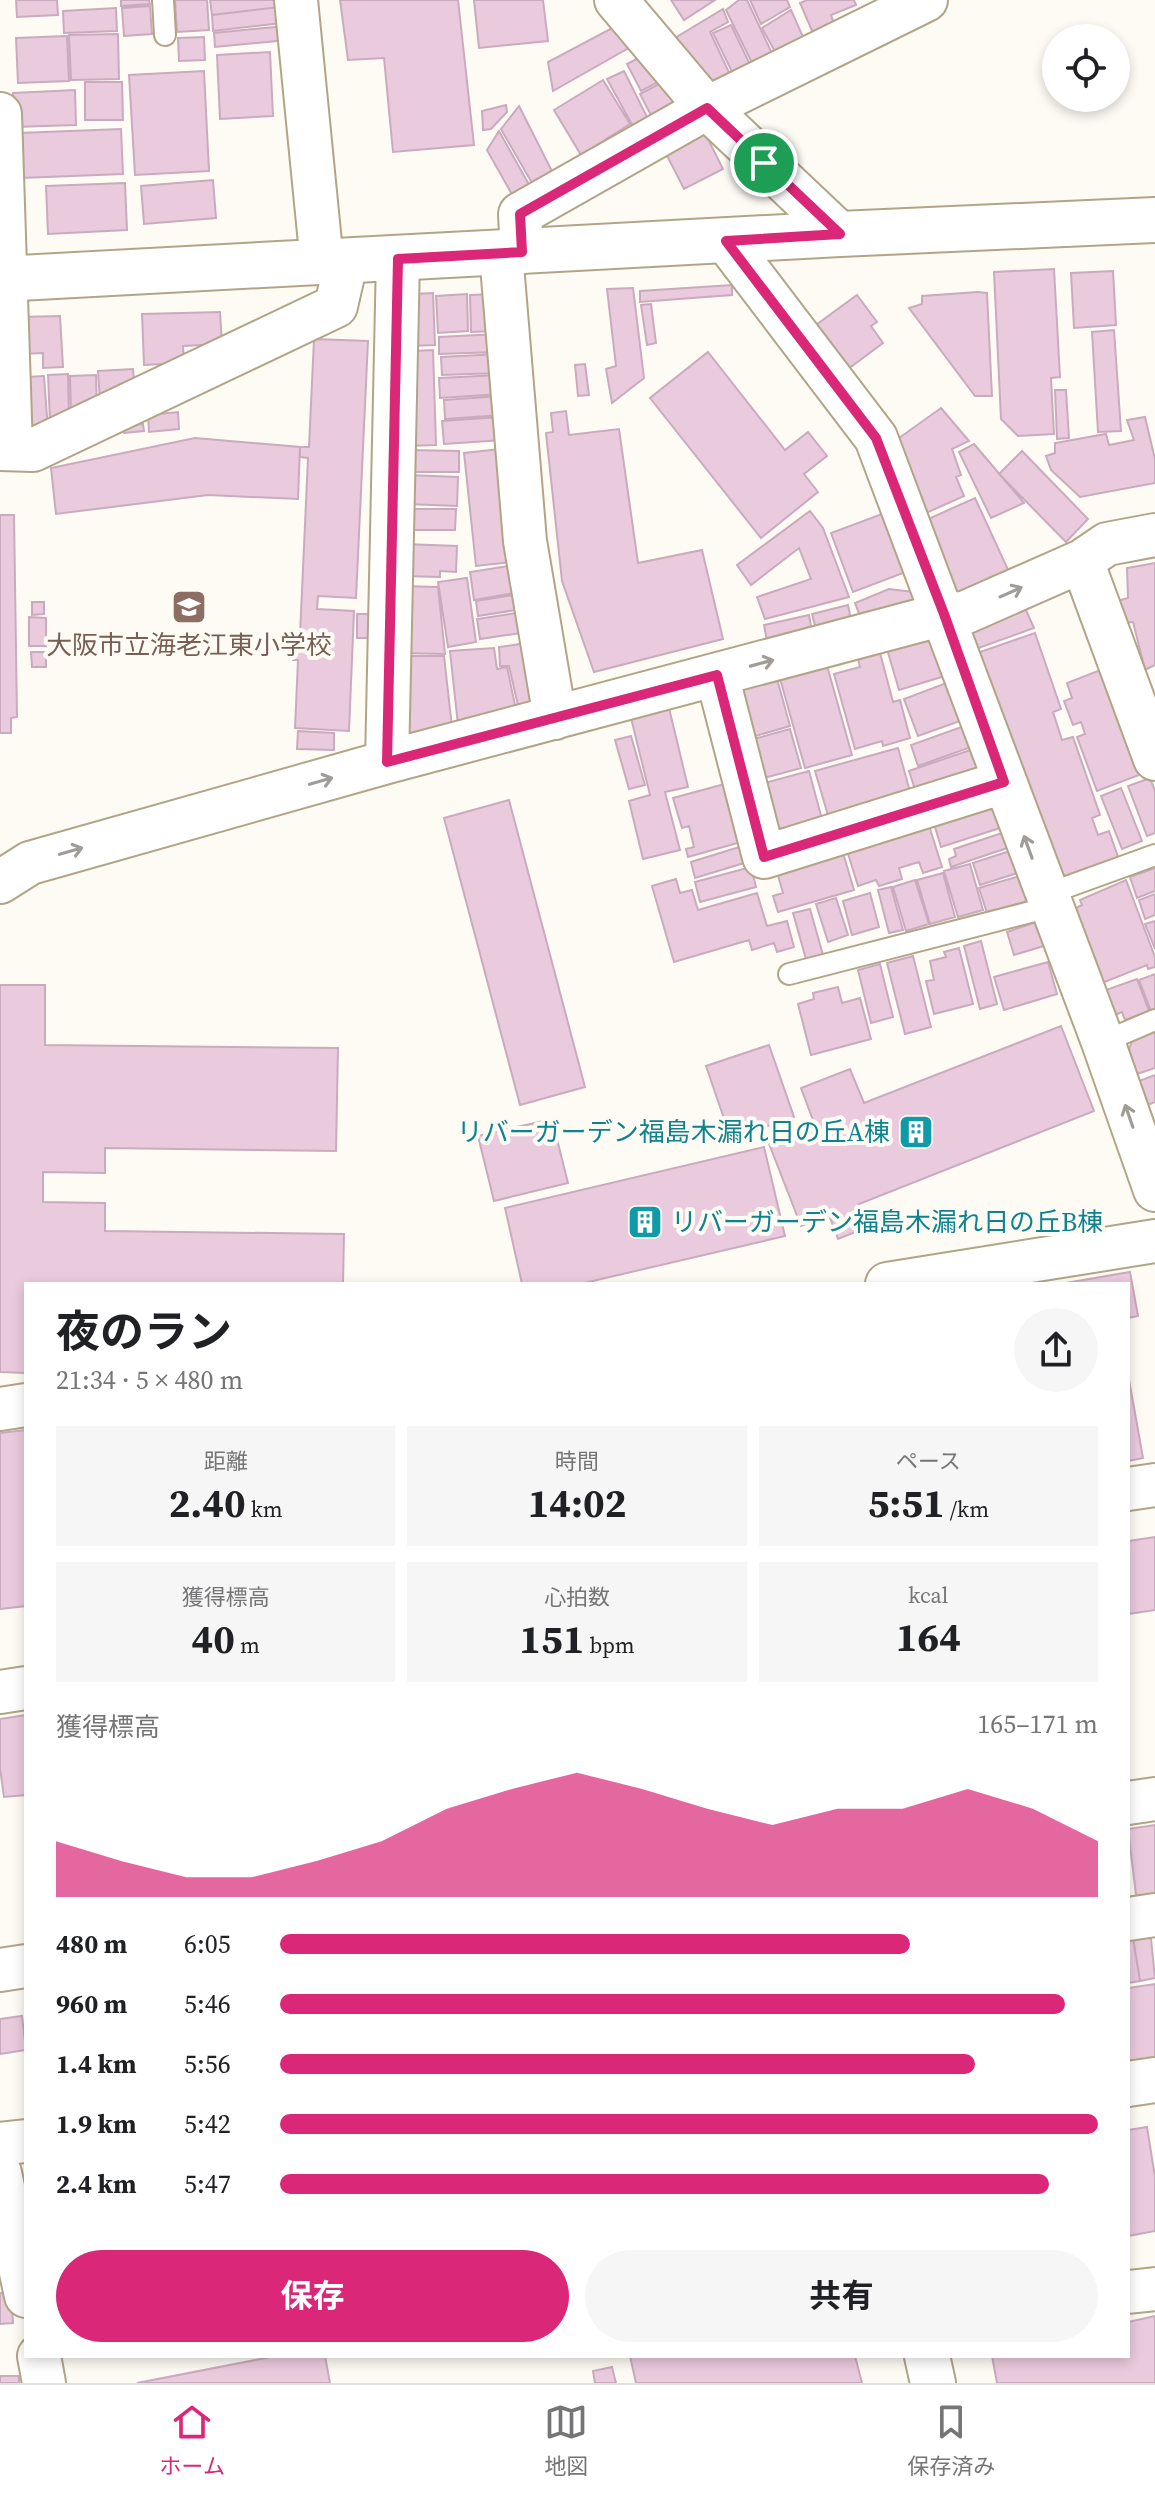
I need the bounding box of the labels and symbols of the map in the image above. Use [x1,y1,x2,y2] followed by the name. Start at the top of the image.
[730,129,798,197] pin
[998,584,1022,599] one-way arrow
[170,588,208,626] school or university icon: 大阪市立海老江東小学校
[46,627,332,663] place label: 大阪市立海老江東小学校
[748,655,774,670] one-way arrow
[308,773,333,787] one-way arrow
[1020,835,1034,860] one-way arrow
[57,843,83,858] one-way arrow
[1121,1105,1135,1129] one-way arrow
[897,1113,935,1151] building icon: リバーガーデン福島木漏れ日の丘A棟
[457,1114,890,1150] place label: リバーガーデン福島木漏れ日の丘A棟
[626,1203,664,1241] building icon: リバーガーデン福島木漏れ日の丘B棟
[671,1204,1103,1240] place label: リバーガーデン福島木漏れ日の丘B棟

